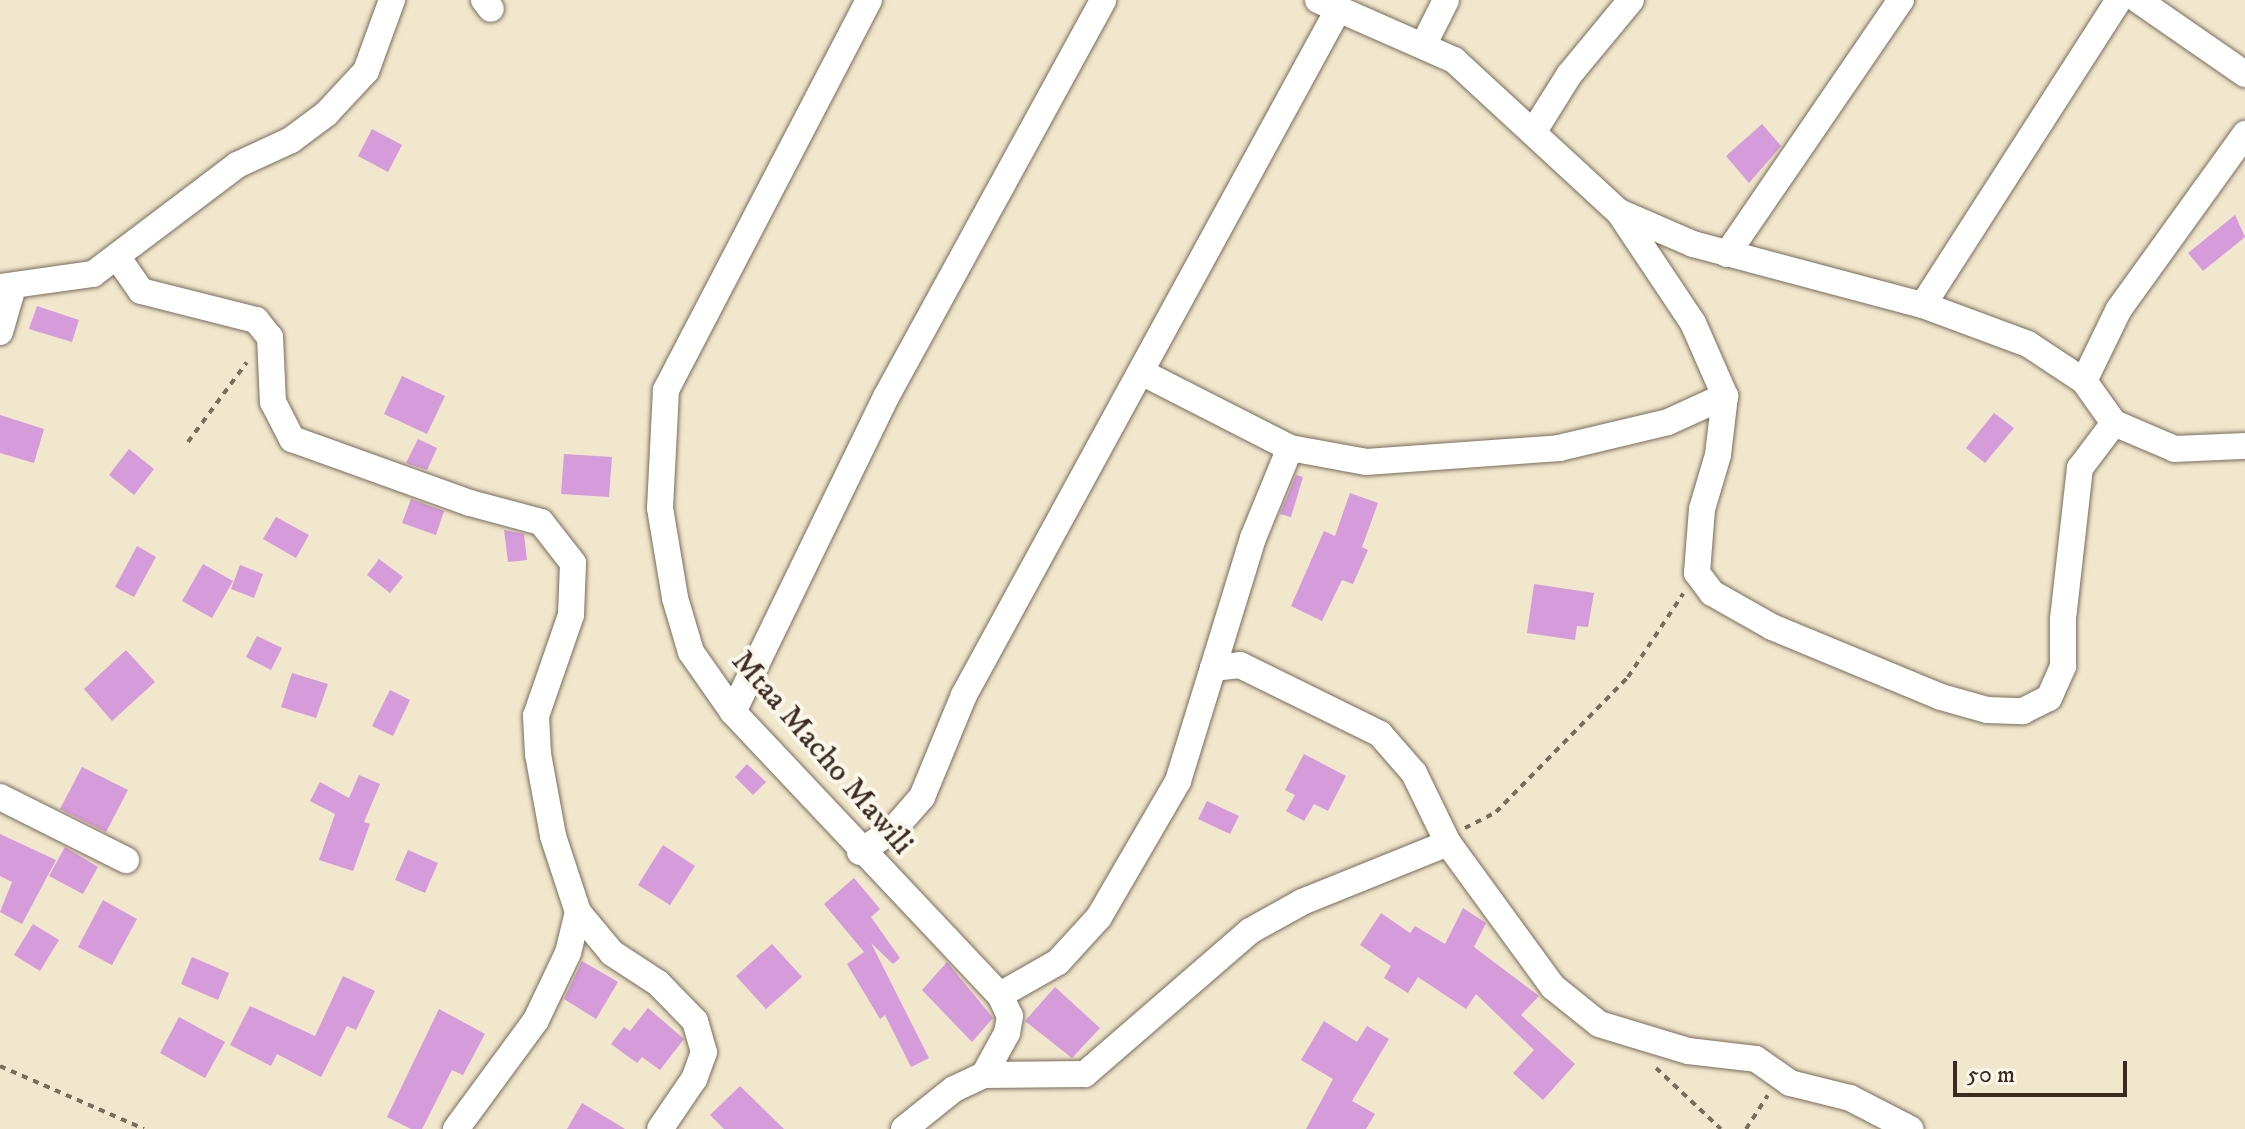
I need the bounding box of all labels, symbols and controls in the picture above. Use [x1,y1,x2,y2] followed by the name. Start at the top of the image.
[723,643,921,863] street label: Mtaa Macho Mawili
[1957,1045,2131,1095] scale bar
[1967,1060,2015,1090] text: 50 m

